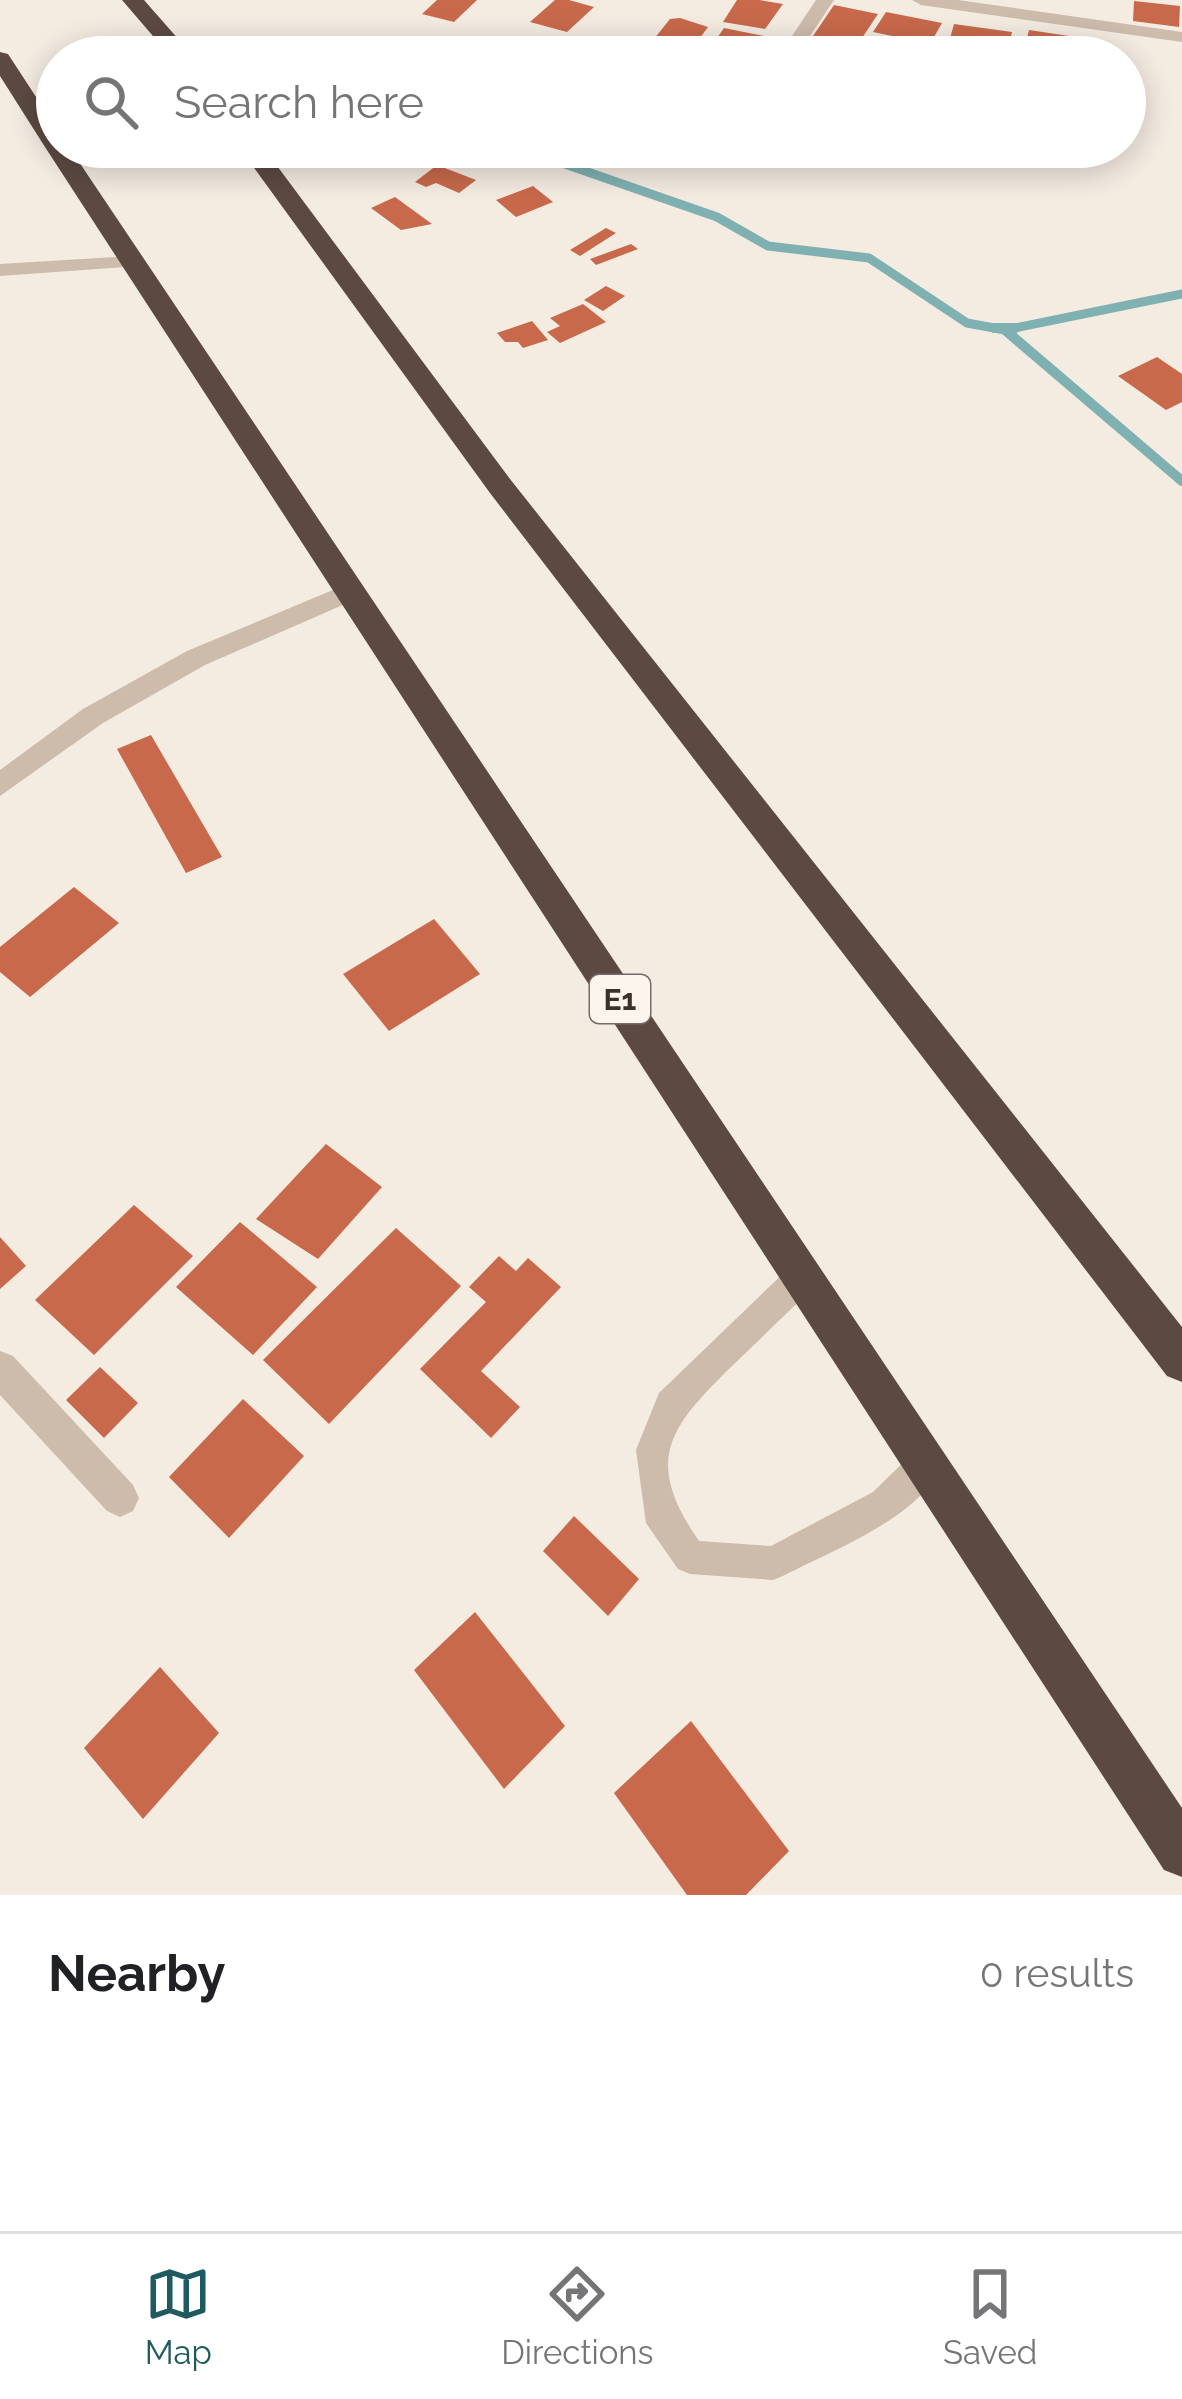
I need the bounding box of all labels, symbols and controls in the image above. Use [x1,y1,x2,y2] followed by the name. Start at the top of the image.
[36,36,1146,168] search box
[78,69,144,135] icon: search
[174,76,424,129] text: Search here
[590,975,650,1023] road number: E1
[48,1943,225,2003] text: Nearby
[980,1950,1134,1996] text: 0 results
[145,2261,212,2372] tab: Map
[501,2261,654,2372] tab: Directions
[943,2261,1037,2372] tab: Saved

